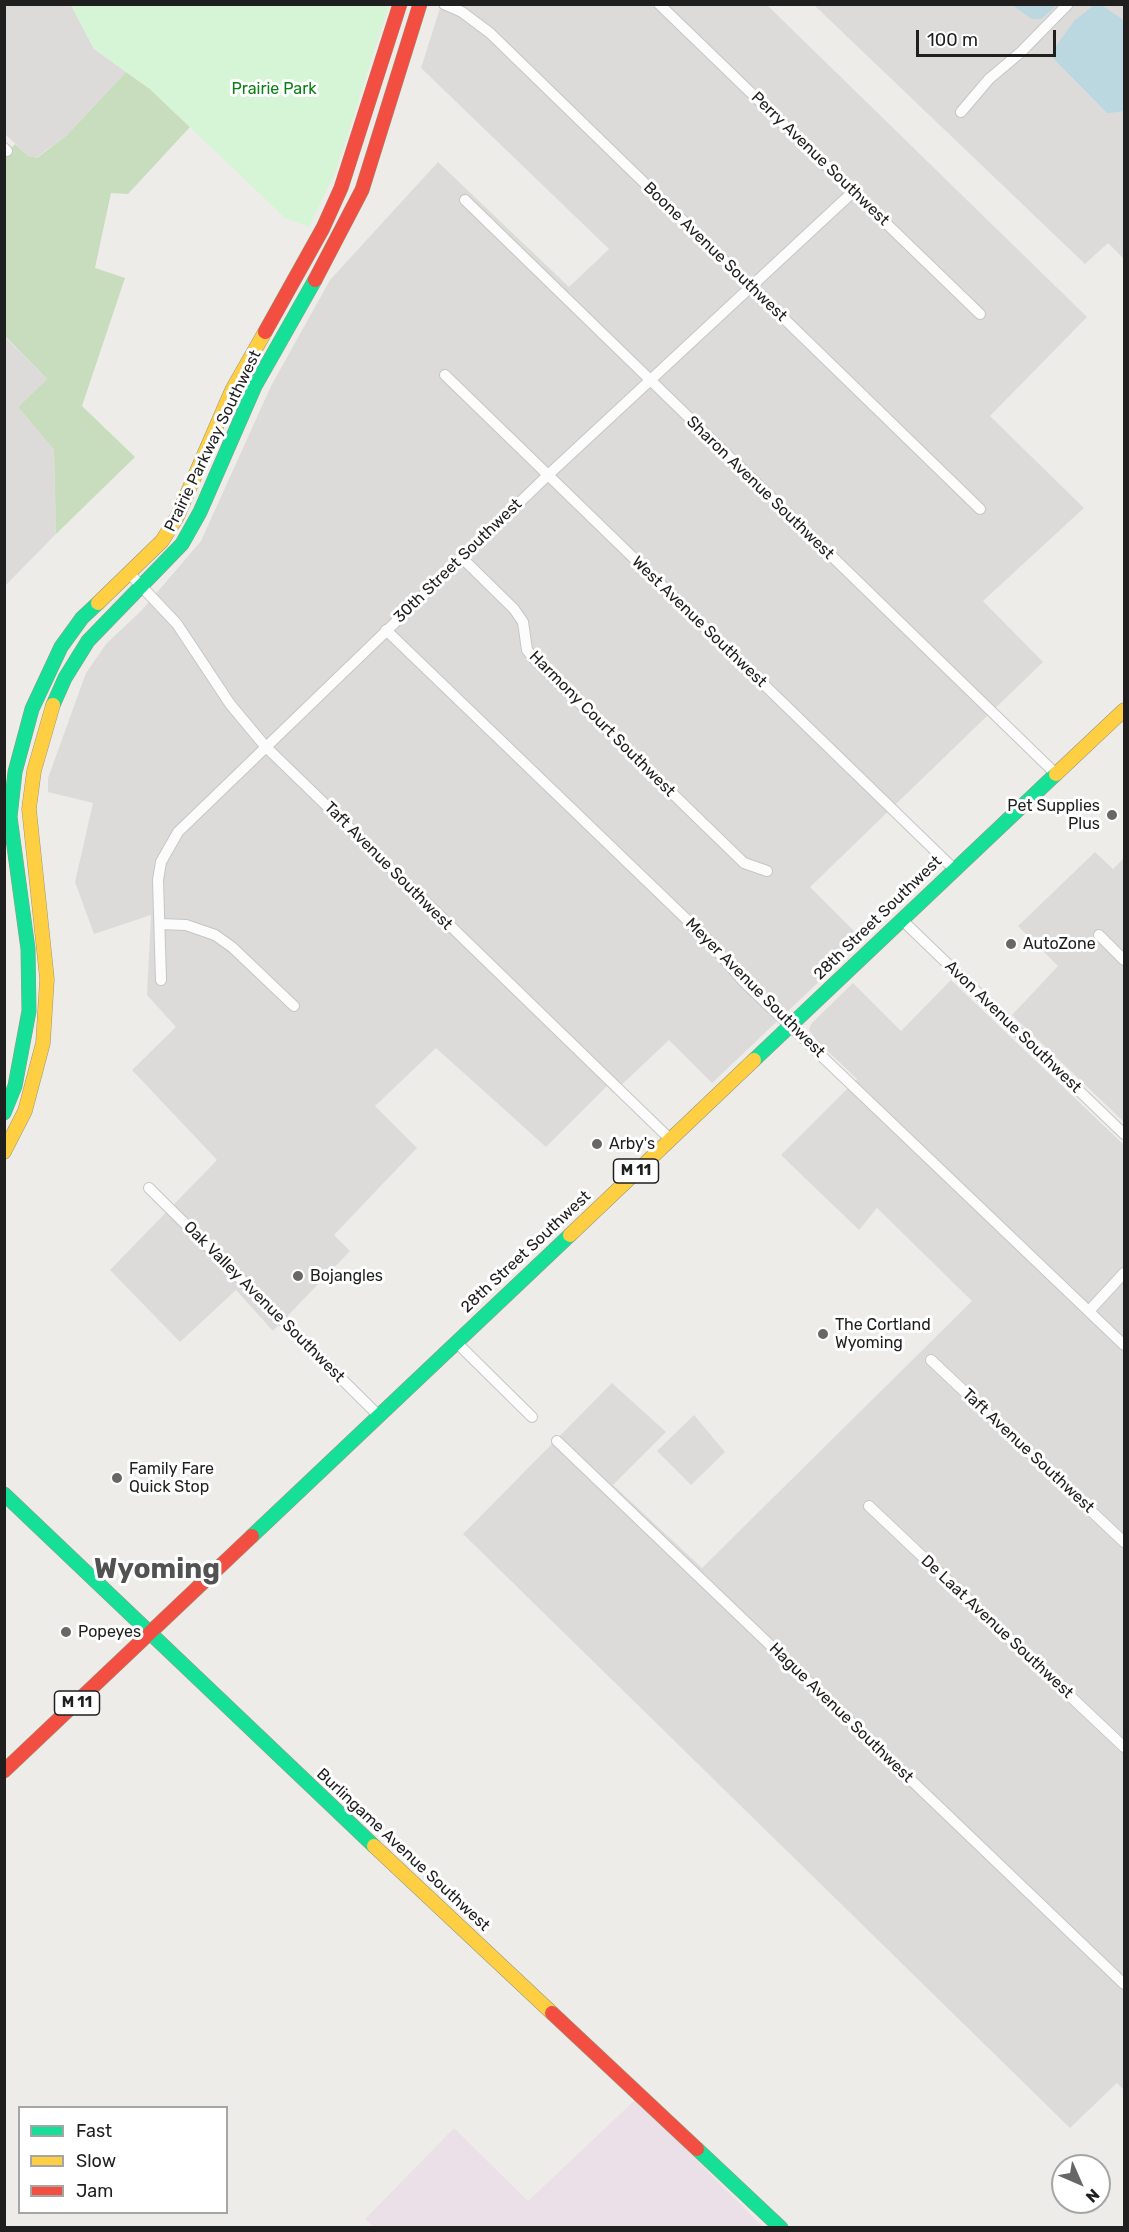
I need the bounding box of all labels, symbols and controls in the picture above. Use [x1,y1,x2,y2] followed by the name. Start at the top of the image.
[919,18,1058,56] scale bar
[927,29,978,51] text: 100 m
[231,79,317,99] park label: Prairie Park
[747,88,893,230] street label: Perry Avenue Southwest
[639,178,791,326] street label: Boone Avenue Southwest
[161,347,265,535] street label: Prairie Parkway Southwest
[682,412,838,564] street label: Sharon Avenue Southwest
[390,495,526,627] street label: 30th Street Southwest
[627,552,771,692] street label: West Avenue Southwest
[525,647,679,801] street label: Harmony Court Southwest
[1007,796,1100,834] place label: Pet Supplies Plus
[320,798,456,934] street label: Taft Avenue Southwest
[1105,808,1119,822] marker: Pet Supplies Plus
[810,852,946,984] street label: 28th Street Southwest
[681,914,829,1062] street label: Meyer Avenue Southwest
[1023,934,1096,954] place label: AutoZone
[1004,937,1018,951] marker: AutoZone
[941,957,1085,1097] street label: Avon Avenue Southwest
[609,1134,655,1154] place label: Arby's
[590,1137,604,1151] marker: Arby's
[614,1159,658,1183] road number: M 11
[457,1187,595,1317] street label: 28th Street Southwest
[179,1217,349,1387] street label: Oak Valley Avenue Southwest
[310,1266,383,1286] place label: Bojangles
[291,1269,305,1283] marker: Bojangles
[835,1315,931,1353] place label: The Cortland Wyoming
[816,1327,830,1341] marker: The Cortland Wyoming
[958,1385,1098,1517] street label: Taft Avenue Southwest
[129,1459,214,1497] place label: Family Fare Quick Stop
[110,1471,124,1485] marker: Family Fare Quick Stop
[917,1551,1077,1703] street label: De Laat Avenue Southwest
[94,1553,220,1587] district label: Wyoming
[78,1622,141,1642] place label: Popeyes
[59,1625,73,1639] marker: Popeyes
[765,1639,917,1787] street label: Hague Avenue Southwest
[54,1691,100,1715] road number: M 11
[312,1765,494,1935] street label: Burlingame Avenue Southwest
[18,2106,228,2214] legend
[76,2120,112,2142] text: Fast
[76,2150,116,2172] text: Slow
[1051,2154,1111,2214] north arrow
[76,2180,113,2202] text: Jam
[1082,2185,1103,2206] text: N

